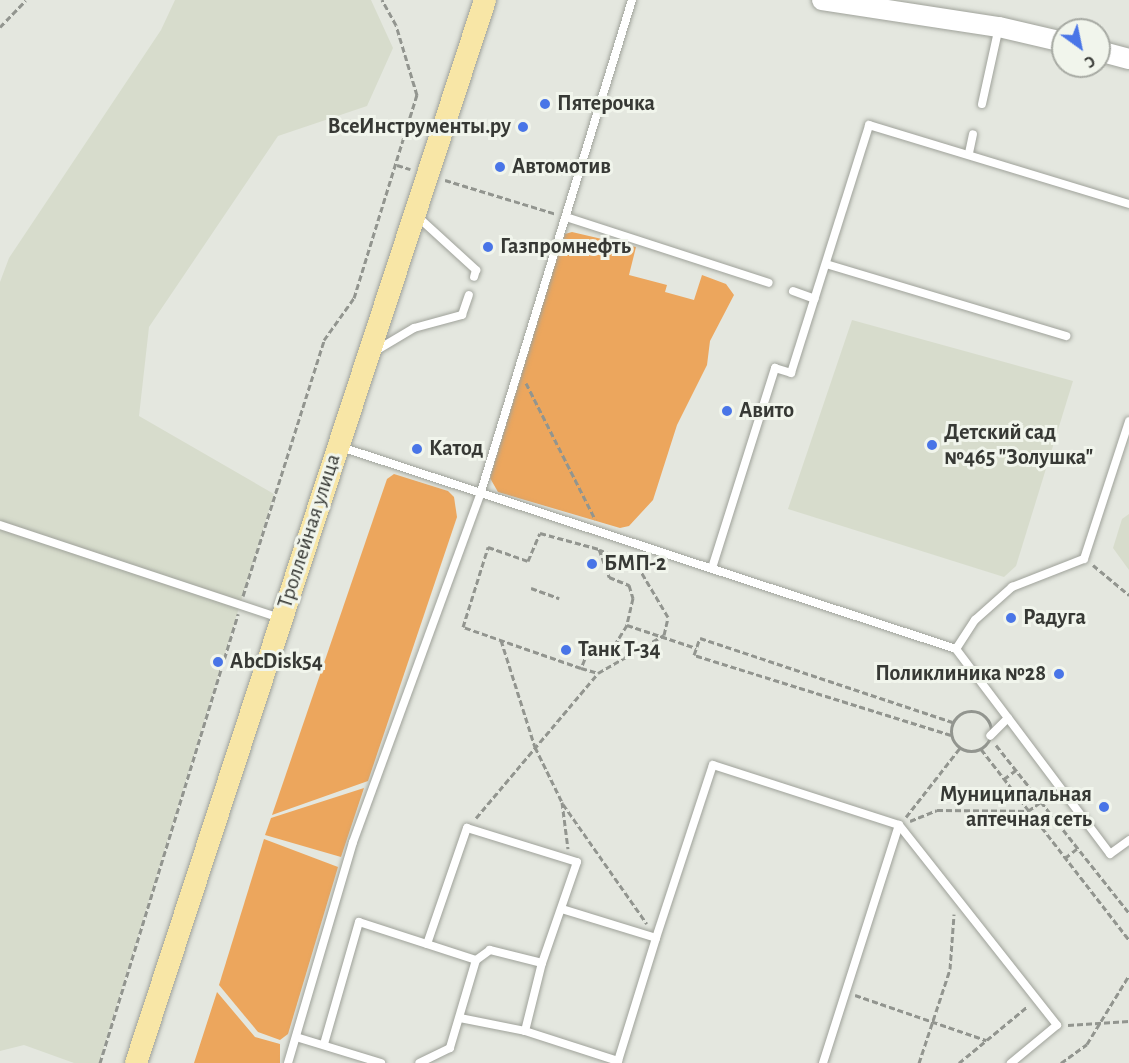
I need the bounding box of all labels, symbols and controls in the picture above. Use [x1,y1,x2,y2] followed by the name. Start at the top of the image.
[1051,18,1111,78] north arrow
[1082,52,1098,71] text: С
[557,91,655,117] place label: Пятерочка
[538,97,552,111] marker: Пятерочка
[327,114,511,140] place label: ВсеИнструменты.ру
[516,120,530,134] marker: ВсеИнструменты.ру
[512,154,611,180] place label: Автомотив
[493,160,507,174] marker: Автомотив
[500,234,631,260] place label: Газпромнефть
[481,240,495,254] marker: Газпромнефть
[739,398,794,424] place label: Авито
[720,404,734,418] marker: Авито
[944,419,1093,470] place label: Детский сад №465 "Золушка"
[429,436,484,462] place label: Катод
[925,438,939,452] marker: Детский сад №465 "Золушка"
[410,442,424,456] marker: Катод
[272,451,346,611] street label: Троллейная улица
[604,551,666,577] place label: БМП-2
[585,557,599,571] marker: БМП-2
[1023,605,1086,631] place label: Радуга
[1004,611,1018,625] marker: Радуга
[578,637,661,663] place label: Танк Т-34
[559,643,573,657] marker: Танк Т-34
[230,649,323,675] place label: AbcDisk54
[211,655,225,669] marker: AbcDisk54
[875,661,1046,687] place label: Поликлиника №28
[1050,665,1068,683] marker: Поликлиника №28
[940,781,1092,832] place label: Муниципальная аптечная сеть
[1097,800,1111,814] marker: Муниципальная аптечная сеть

